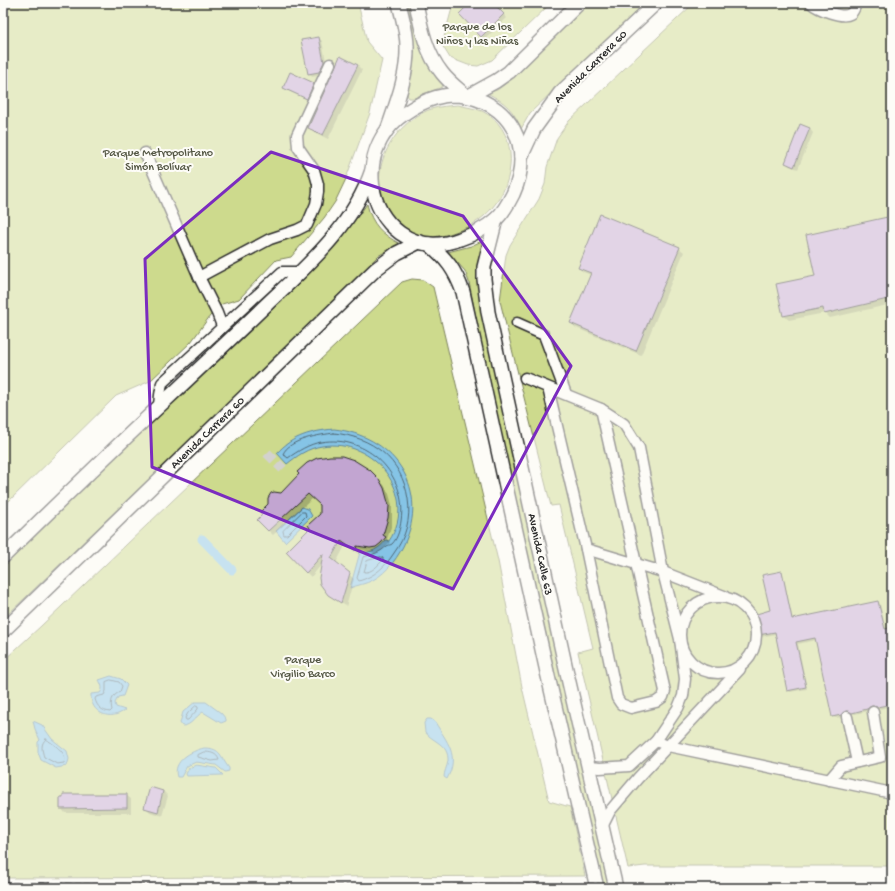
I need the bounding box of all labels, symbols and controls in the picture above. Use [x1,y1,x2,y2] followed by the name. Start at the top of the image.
[436,21,519,49] park label: Parque de los Niños y las Niñas
[552,28,631,107] street label: Avenida Carrera 60
[102,147,213,175] park label: Parque Metropolitano Simón Bolívar
[168,394,249,472] street label: Avenida Carrera 60
[524,512,555,597] street label: Avenida Calle 63
[270,654,335,682] park label: Parque Virgilio Barco

